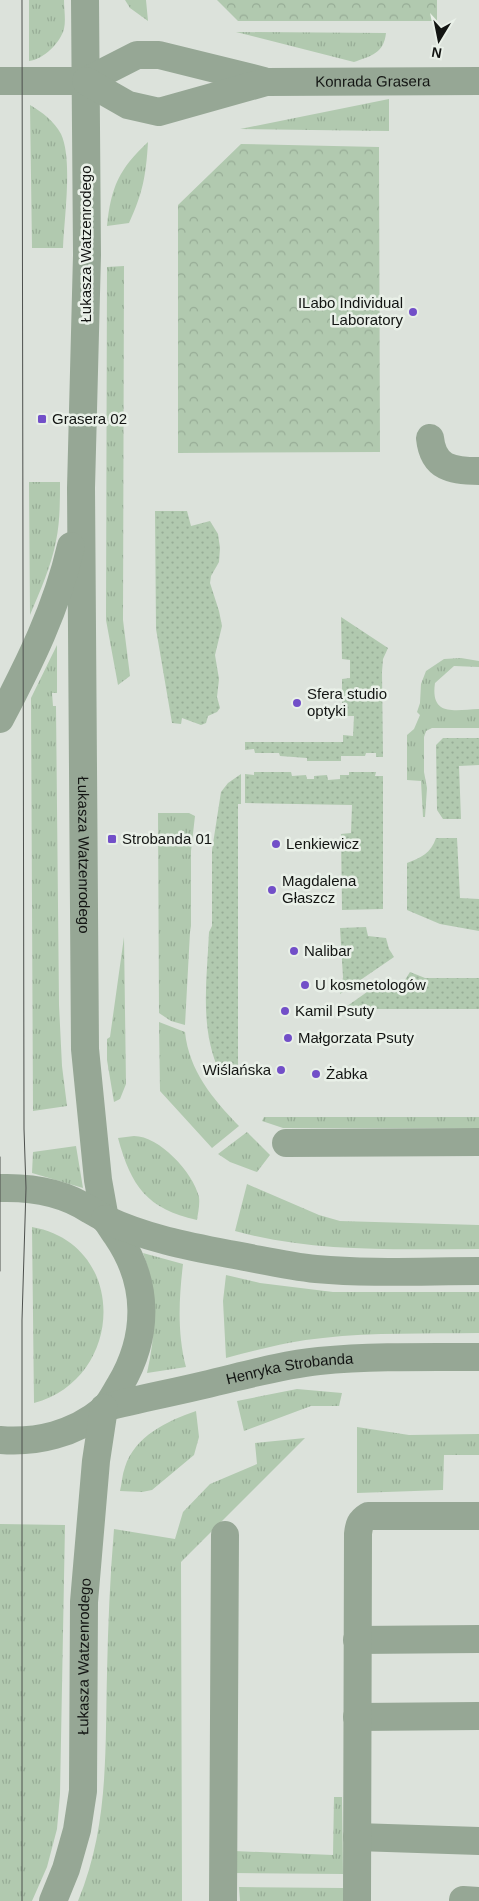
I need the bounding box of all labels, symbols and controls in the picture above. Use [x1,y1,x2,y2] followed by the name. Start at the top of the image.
[414,15,464,65] north arrow
[430,44,443,62] text: N
[315,72,431,90] street label: Konrada Grasera
[77,165,94,323] street label: Łukasza Watzenrodego
[298,294,403,328] place label: ILabo Individual Laboratory
[407,306,419,318] marker: ILabo Individual Laboratory
[52,410,127,427] place label: Grasera 02
[36,413,48,425] marker: Grasera 02
[307,685,387,719] place label: Sfera studio optyki
[291,697,303,709] marker: Sfera studio optyki
[75,776,93,933] street label: Łukasza Watzenrodego
[122,830,212,847] place label: Strobanda 01
[106,833,118,845] marker: Strobanda 01
[286,835,359,852] place label: Lenkiewicz
[270,838,282,850] marker: Lenkiewicz
[282,872,357,906] place label: Magdalena Głaszcz
[266,884,278,896] marker: Magdalena Głaszcz
[304,942,352,959] place label: Nalibar
[288,945,300,957] marker: Nalibar
[315,976,426,993] place label: U kosmetologów
[299,979,311,991] marker: U kosmetologów
[295,1002,375,1019] place label: Kamil Psuty
[279,1005,291,1017] marker: Kamil Psuty
[298,1029,414,1046] place label: Małgorzata Psuty
[282,1032,294,1044] marker: Małgorzata Psuty
[203,1061,272,1078] place label: Wiślańska
[275,1064,287,1076] marker: Wiślańska
[326,1065,368,1082] place label: Żabka
[310,1068,322,1080] marker: Żabka
[224,1350,354,1387] street label: Henryka Strobanda
[74,1577,94,1735] street label: Łukasza Watzenrodego

